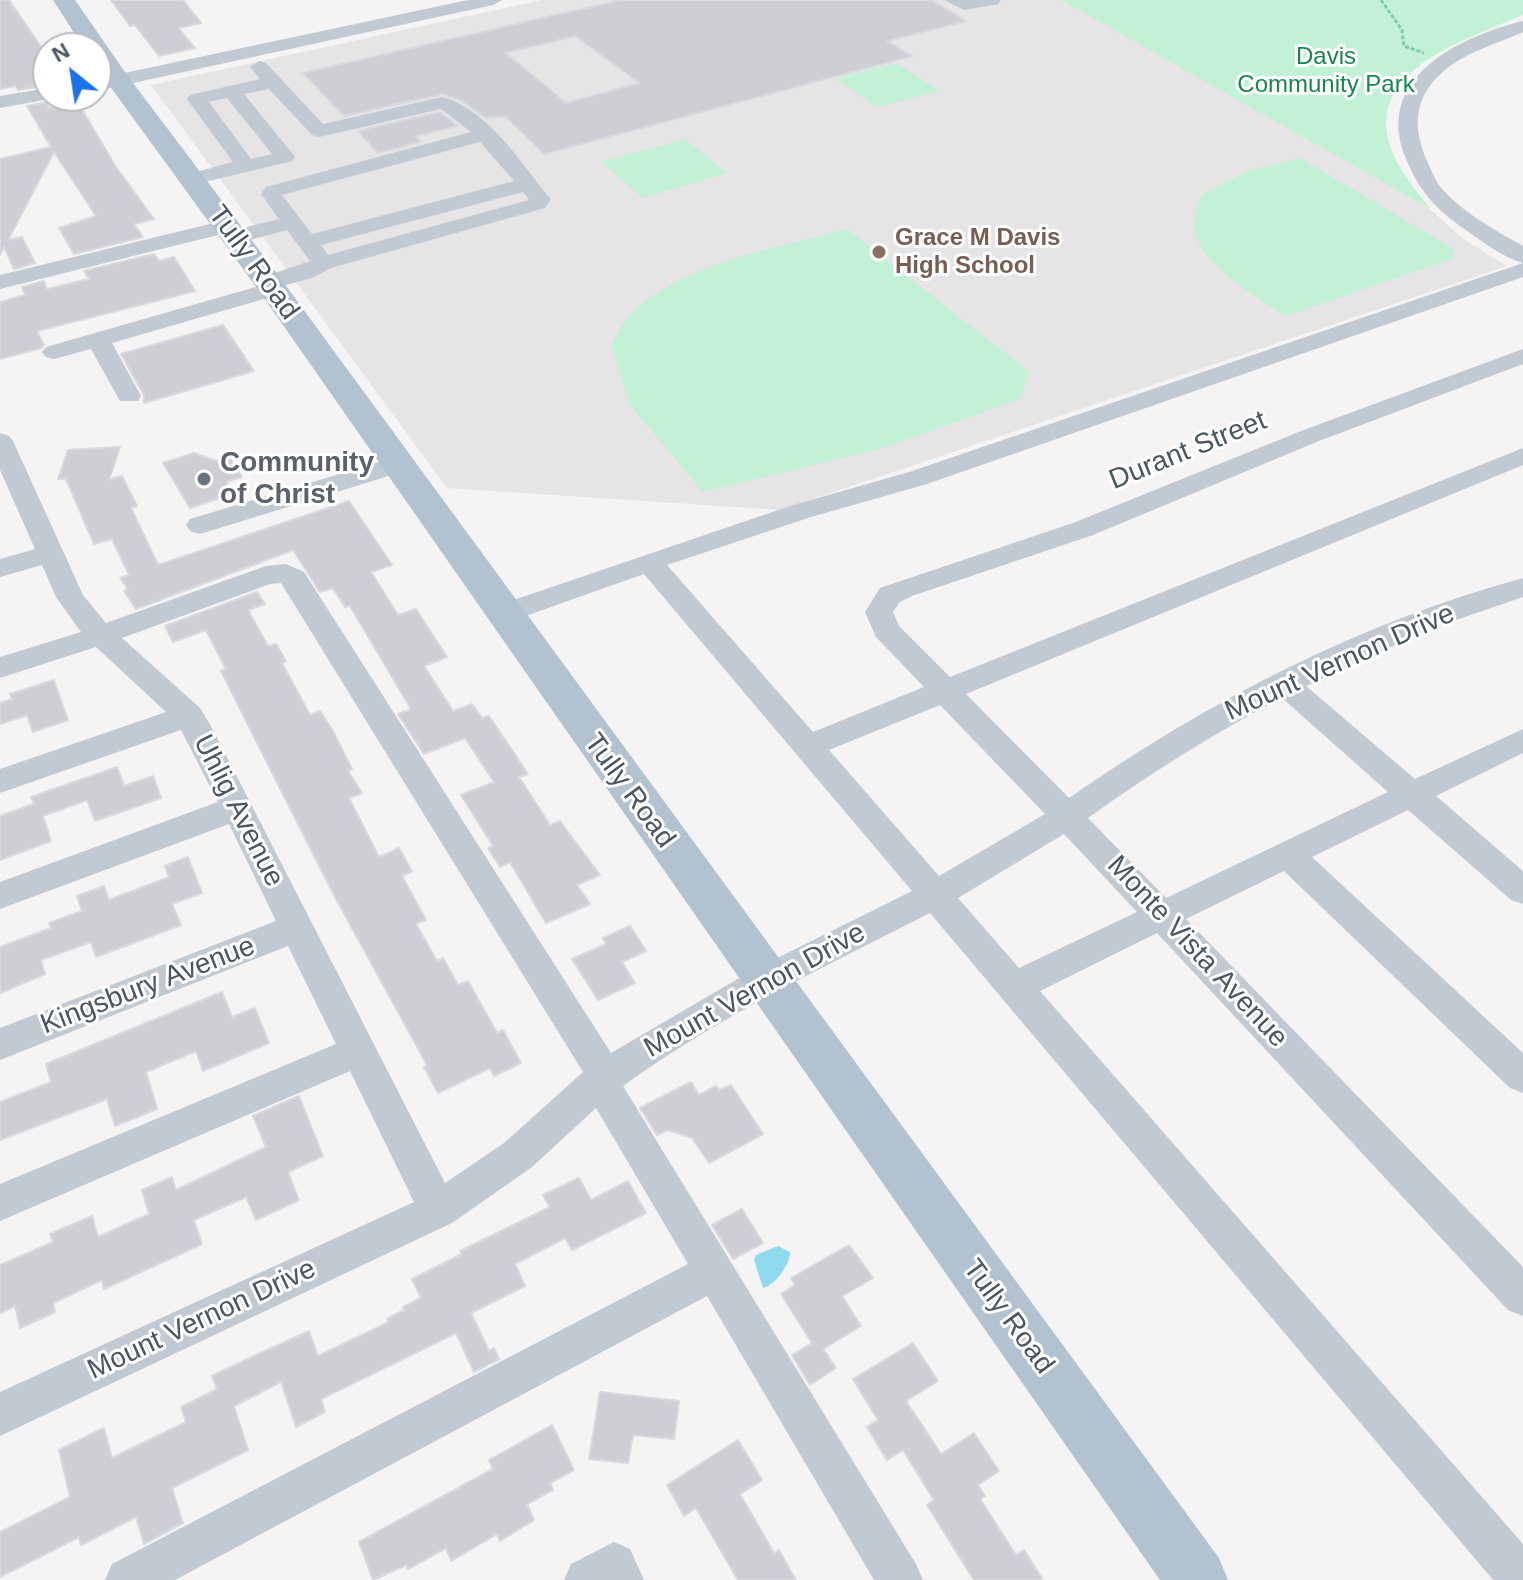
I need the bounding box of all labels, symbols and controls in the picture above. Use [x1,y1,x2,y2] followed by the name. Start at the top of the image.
[32,32,112,112] north arrow
[48,38,74,67] text: N
[1237,43,1415,99] park label: Davis Community Park
[200,199,306,327] street label: Tully Road
[895,224,1060,280] place label: Grace M Davis High School
[870,243,888,261] marker: Grace M Davis High School
[1105,404,1271,498] street label: Durant Street
[220,446,374,512] place label: Community of Christ
[195,470,213,488] marker: Community of Christ
[1220,597,1460,729] street label: Mount Vernon Drive
[576,727,682,855] street label: Tully Road
[185,729,291,893] street label: Uhlig Avenue
[1100,849,1294,1055] street label: Monte Vista Avenue
[639,916,871,1066] street label: Mount Vernon Drive
[36,930,260,1042] street label: Kingsbury Avenue
[83,1252,321,1388] street label: Mount Vernon Drive
[955,1253,1061,1381] street label: Tully Road

